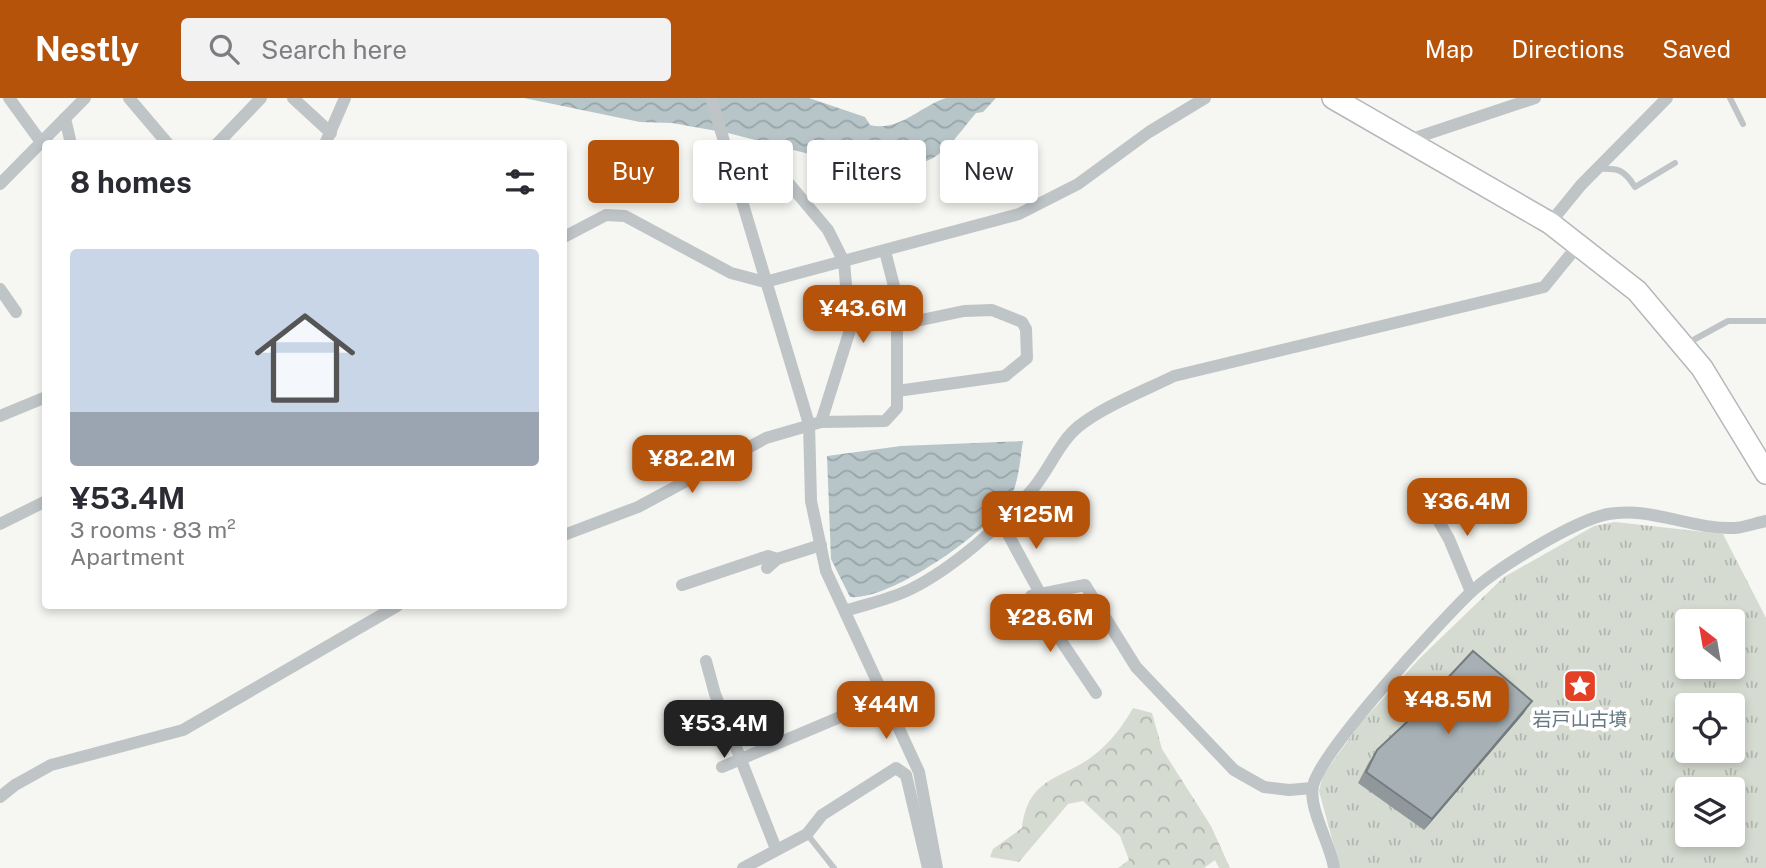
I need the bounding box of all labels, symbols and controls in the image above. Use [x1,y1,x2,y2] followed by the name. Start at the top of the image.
[181,18,671,81] search box
[35,30,139,68] text: Nestly
[205,30,243,68] icon: search
[261,34,407,65] text: Search here
[1425,35,1474,63] text: Map
[1512,35,1624,63] text: Directions
[1662,35,1731,63] text: Saved
[588,140,679,203] chip: Buy
[693,140,793,203] chip: Rent
[807,140,926,203] chip: Filters
[940,140,1038,203] chip: New
[501,163,539,201] icon: filters
[70,164,192,200] text: 8 homes
[806,286,920,345] pin: ¥43.6M
[819,294,907,321] text: ¥43.6M
[242,295,368,421] icon: home
[635,436,749,495] pin: ¥82.2M
[648,444,736,471] text: ¥82.2M
[1410,478,1524,538] pin: ¥36.4M
[70,480,185,516] text: ¥53.4M
[1423,487,1511,514] text: ¥36.4M
[987,491,1085,551] pin: ¥125M
[998,500,1074,527] text: ¥125M
[70,516,236,543] text: 3 rooms · 83 m²
[70,543,185,570] text: Apartment
[993,594,1107,654] pin: ¥28.6M
[1006,603,1094,630] text: ¥28.6M
[1675,609,1745,679] north arrow
[1675,609,1745,847] map controls
[1561,667,1599,705] place icon: 岩戸山古墳
[1391,676,1505,736] pin: ¥48.5M
[845,682,927,741] pin: ¥44M
[1404,685,1492,712] text: ¥48.5M
[853,690,919,717] text: ¥44M
[1675,693,1745,763] button: locate
[667,700,781,760] pin: ¥53.4M
[1532,708,1628,730] place label: 岩戸山古墳
[680,709,768,736] text: ¥53.4M
[1675,777,1745,847] button: layers

